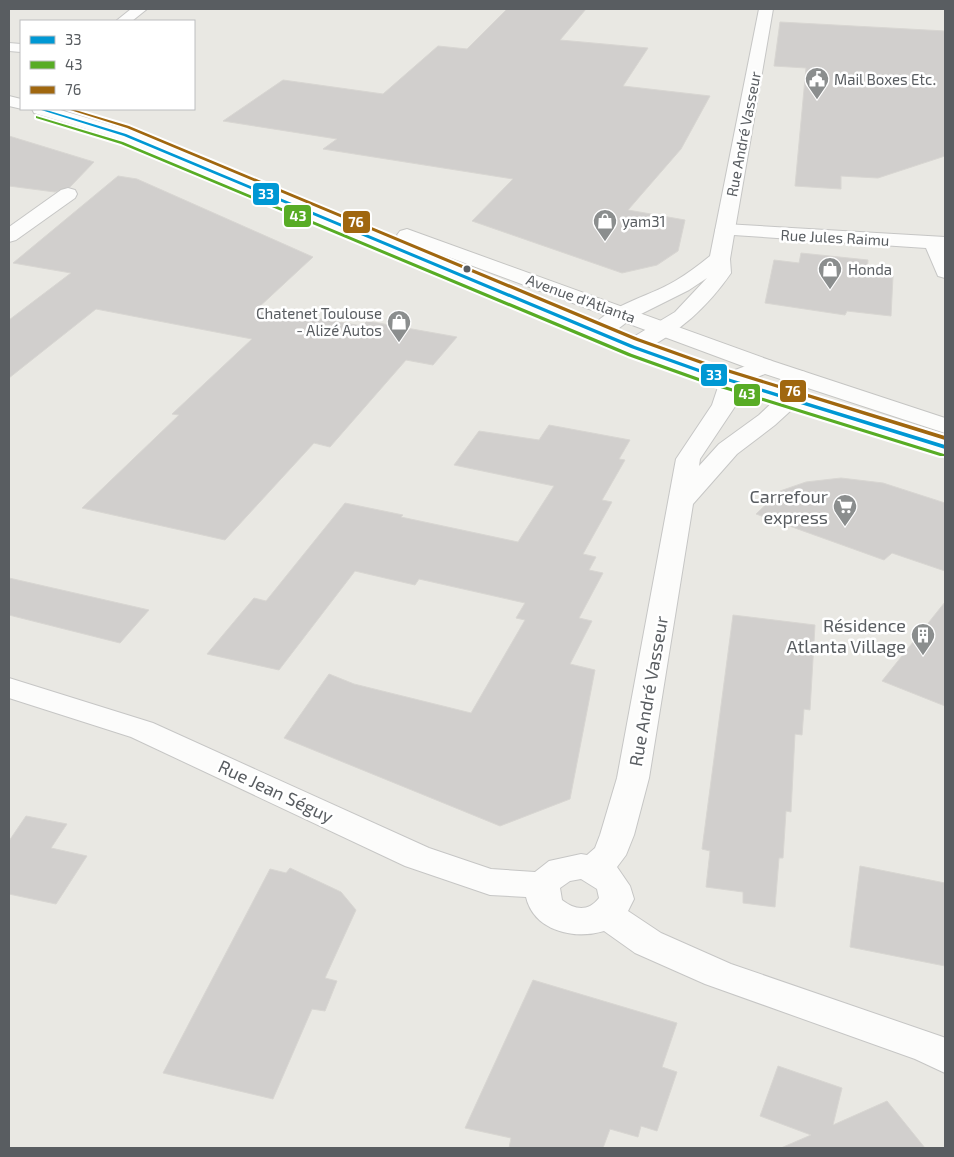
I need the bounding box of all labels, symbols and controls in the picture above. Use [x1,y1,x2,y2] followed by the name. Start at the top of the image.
[20,20,195,110] legend
[65,30,82,48] text: 33
[65,55,83,73] text: 43
[804,66,830,100] public building icon: Mail Boxes Etc.
[722,70,764,198] street label: Rue André Vasseur
[834,70,936,88] place label: Mail Boxes Etc.
[65,80,81,98] text: 76
[252,182,280,206] line badge: 33
[258,185,274,202] text: 33
[283,204,312,228] line badge: 43
[290,207,306,224] text: 43
[592,208,618,242] shop icon: yam31
[342,210,371,234] line badge: 76
[622,212,666,230] place label: yam31
[348,213,364,230] text: 76
[780,225,890,249] street label: Rue Jules Raimu
[817,256,843,290] shop icon: Honda
[848,260,892,278] place label: Honda
[462,264,472,274] unlabelled marker
[524,270,638,326] street label: Avenue d'Atlanta
[256,304,382,339] place label: Chatenet Toulouse - Alizé Autos
[386,309,412,343] shop icon: Chatenet Toulouse - Alizé Autos
[700,363,728,387] line badge: 33
[706,366,722,383] text: 33
[779,379,807,403] line badge: 76
[785,382,801,399] text: 76
[733,383,761,407] line badge: 43
[739,385,755,402] text: 43
[750,485,828,528] place label: Carrefour express
[832,493,858,527] supermarket icon: Carrefour express
[624,614,672,768] street label: Rue André Vasseur
[786,614,906,657] place label: Résidence Atlanta Village
[910,622,936,656] building icon: Résidence Atlanta Village
[215,755,337,827] street label: Rue Jean Séguy

